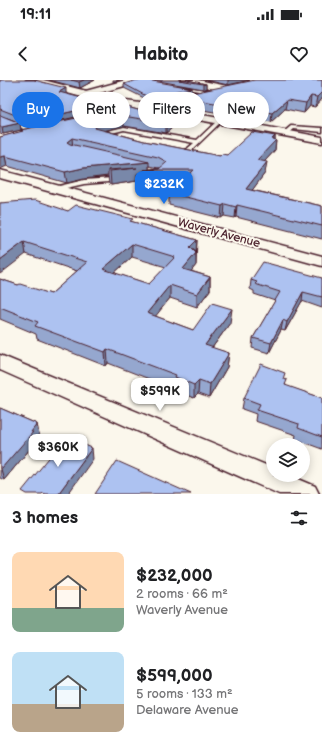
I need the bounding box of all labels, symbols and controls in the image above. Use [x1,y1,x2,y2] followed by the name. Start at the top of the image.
[20,5,51,24] text: 19:11
[12,43,34,65] icon: back
[288,43,310,65] icon: heart
[134,44,188,65] text: Habito
[12,92,64,128] chip: Buy
[72,92,130,128] chip: Rent
[138,92,205,128] chip: Filters
[213,92,269,128] chip: New
[136,171,192,205] pin: $232K
[144,176,184,192] text: $232K
[176,215,262,251] street label: Waverly Avenue
[132,378,188,412] pin: $599K
[140,383,180,399] text: $599K
[30,434,86,468] pin: $360K
[266,438,310,482] map controls
[266,438,310,482] button: layers
[38,439,78,455] text: $360K
[288,507,310,529] icon: filters
[12,508,78,528] text: 3 homes
[136,566,213,586] text: $232,000
[44,568,92,616] icon: home
[136,586,228,602] text: 2 rooms · 66 m²
[136,602,228,618] text: Waverly Avenue
[136,666,212,686] text: $599,000
[44,668,92,716] icon: home
[136,686,233,702] text: 5 rooms · 133 m²
[136,702,238,718] text: Delaware Avenue

